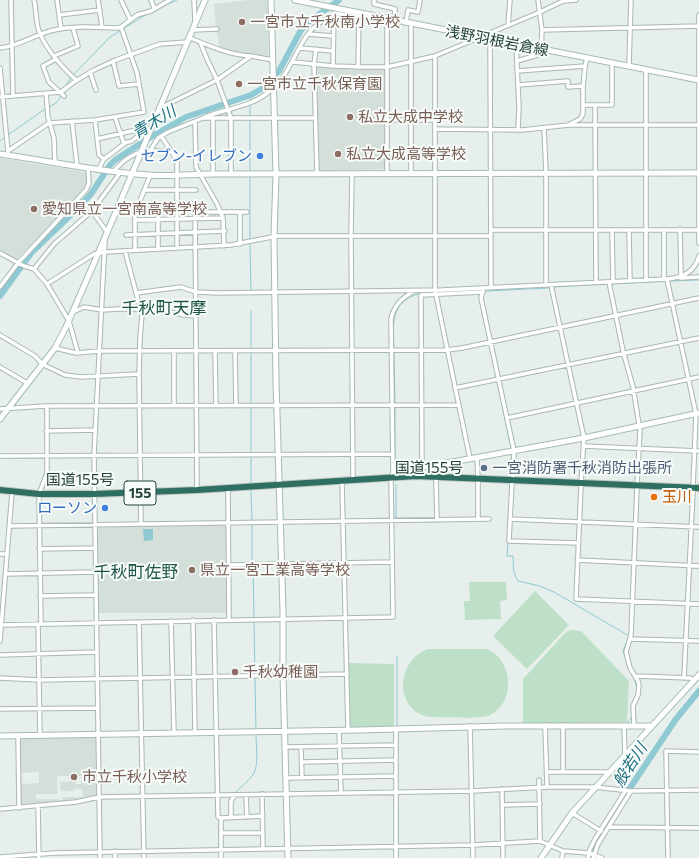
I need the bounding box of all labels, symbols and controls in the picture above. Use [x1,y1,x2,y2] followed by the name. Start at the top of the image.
[250,13,400,31] place label: 一宮市立千秋南小学校
[237,17,247,27] marker: 一宮市立千秋南小学校
[444,22,550,60] street label: 浅野羽根岩倉線
[247,75,382,93] place label: 一宮市立千秋保育園
[234,79,244,89] marker: 一宮市立千秋保育園
[128,101,180,143] water label: 青木川
[358,108,463,126] place label: 私立大成中学校
[345,112,355,122] marker: 私立大成中学校
[346,145,466,163] place label: 私立大成高等学校
[141,147,252,165] place label: セブン-イレブン
[333,149,343,159] marker: 私立大成高等学校
[255,151,265,161] marker: セブン-イレブン
[42,200,207,218] place label: 愛知県立一宮南高等学校
[29,204,39,214] marker: 愛知県立一宮南高等学校
[122,298,206,318] district label: 千秋町天摩
[395,459,463,477] street label: 国道155号
[492,459,672,477] place label: 一宮消防署千秋消防出張所
[479,463,489,473] marker: 一宮消防署千秋消防出張所
[46,471,114,489] street label: 国道155号
[124,481,156,505] road number: 155
[662,488,692,506] place label: 玉川
[649,492,659,502] marker: 玉川
[37,499,97,517] place label: ローソン
[100,503,110,513] marker: ローソン
[200,561,350,579] place label: 県立一宮工業高等学校
[94,562,178,582] district label: 千秋町佐野
[187,565,197,575] marker: 県立一宮工業高等学校
[243,663,318,681] place label: 千秋幼稚園
[230,667,240,677] marker: 千秋幼稚園
[609,740,651,790] water label: 般若川
[82,768,187,786] place label: 市立千秋小学校
[69,772,79,782] marker: 市立千秋小学校

